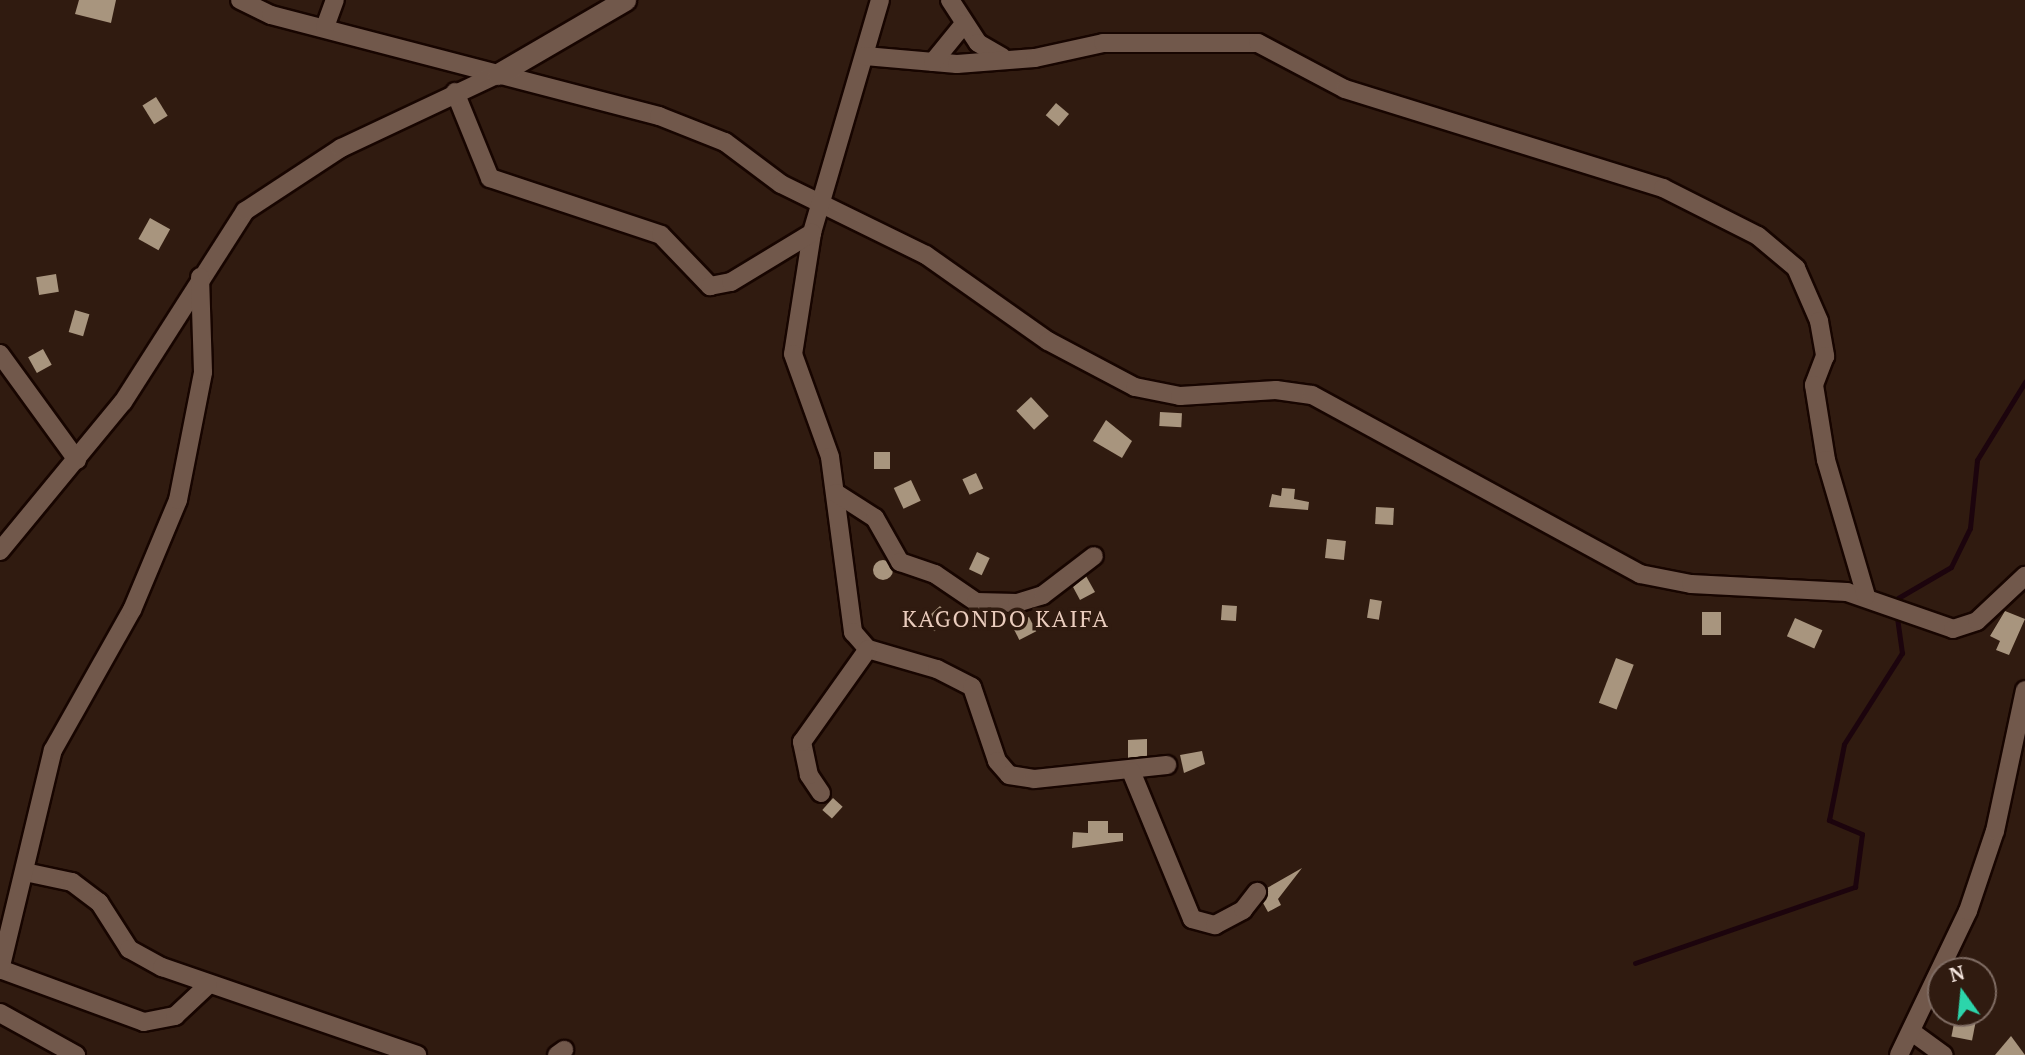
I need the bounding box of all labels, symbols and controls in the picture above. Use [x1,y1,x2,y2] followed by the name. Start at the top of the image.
[904,605,1108,633] district label: KAGONDO KAIFA
[1927,957,1997,1027] north arrow
[1947,959,1967,987] text: N

